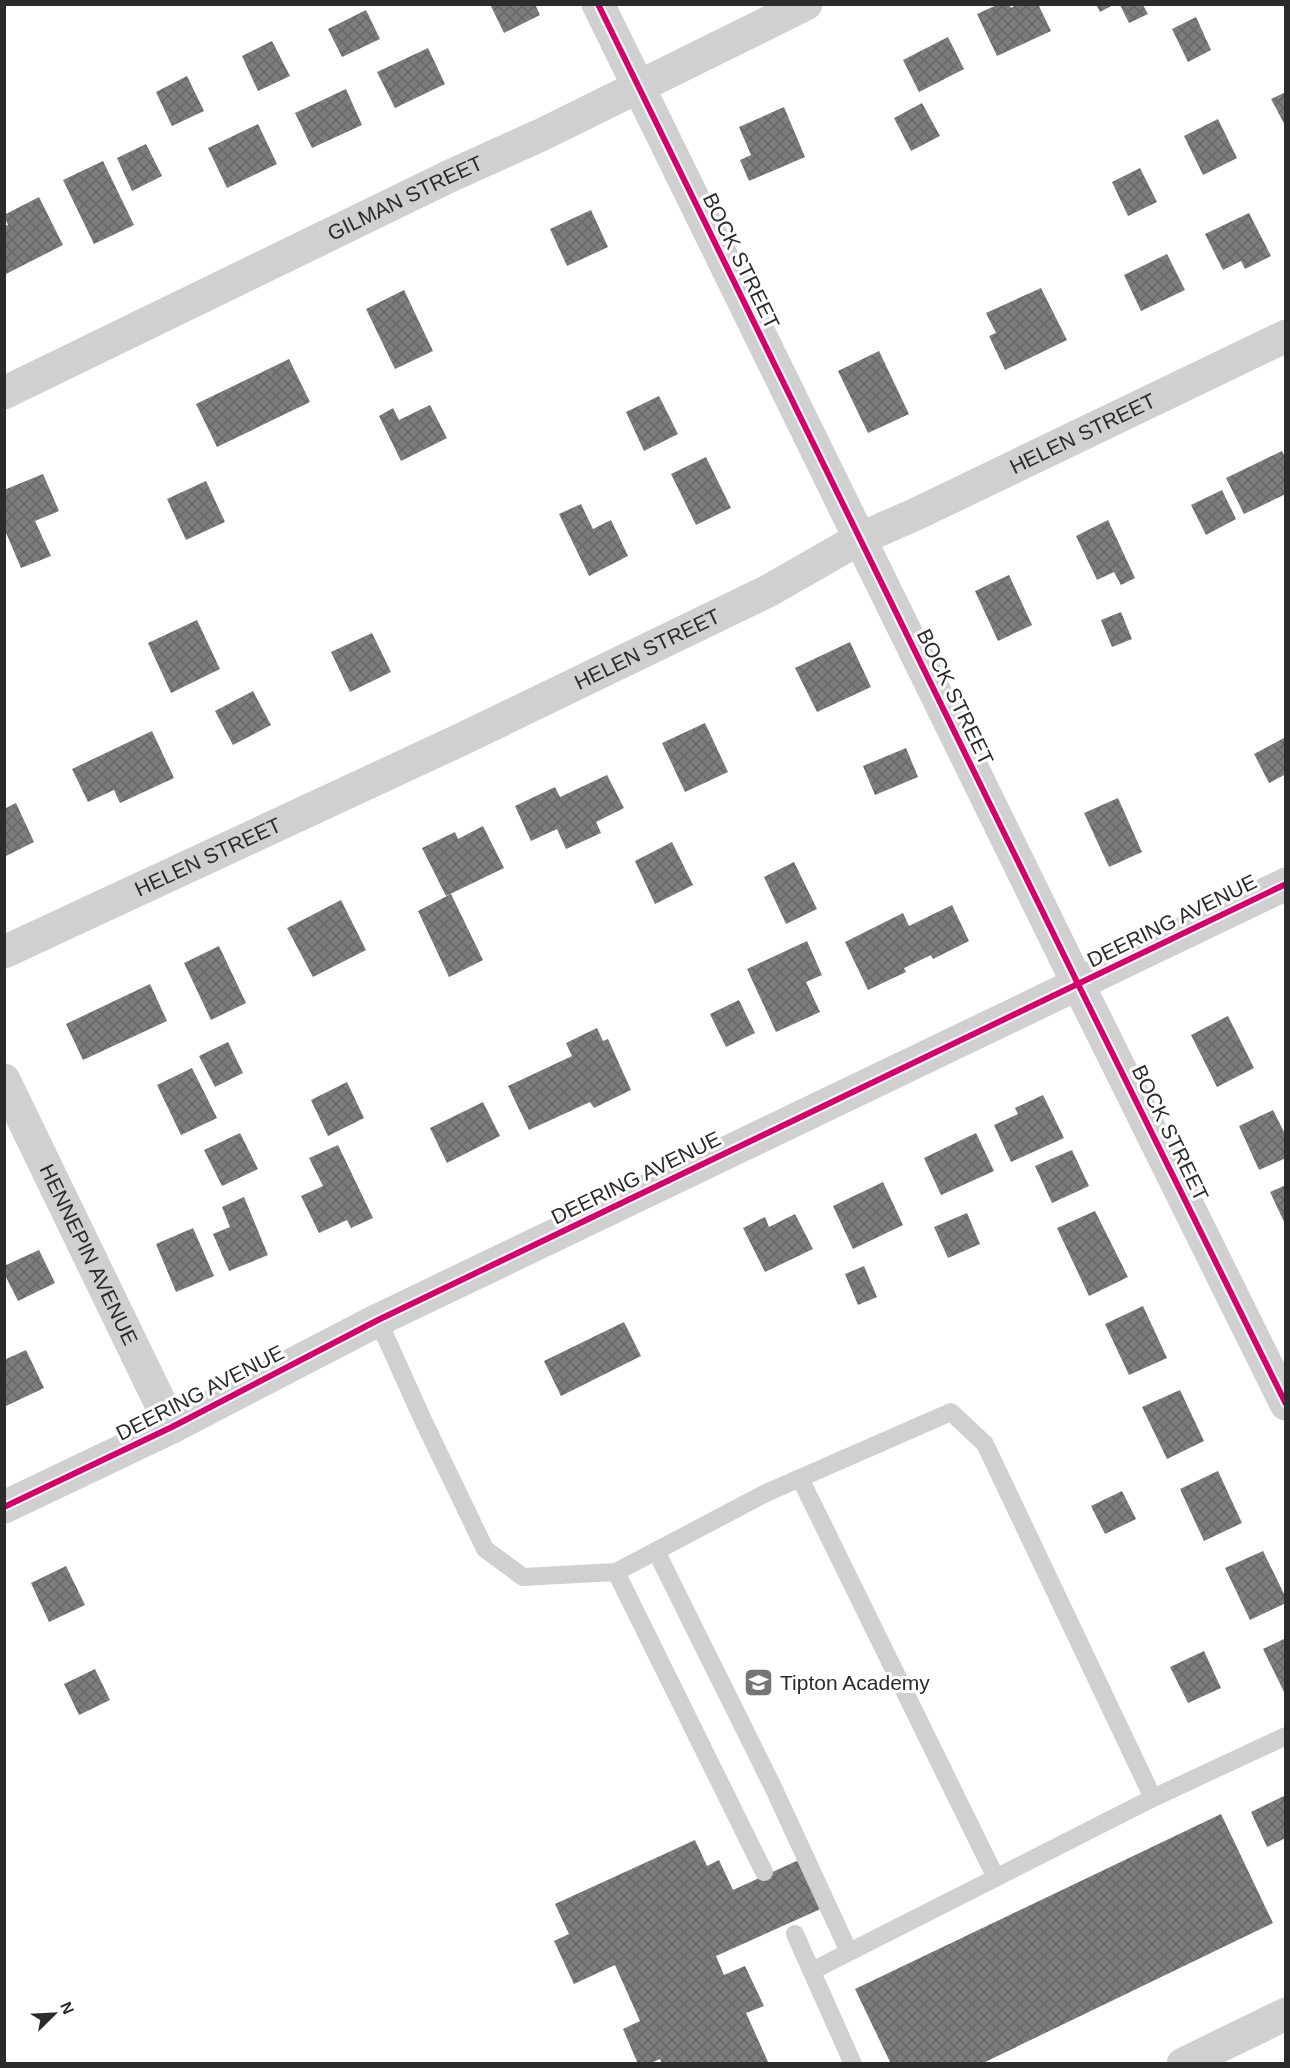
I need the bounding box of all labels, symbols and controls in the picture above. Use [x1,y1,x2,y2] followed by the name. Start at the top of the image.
[324,151,486,245] street label: GILMAN STREET
[699,189,784,333] street label: BOCK STREET
[1006,389,1159,478] street label: HELEN STREET
[571,604,724,694] street label: HELEN STREET
[913,625,998,769] street label: BOCK STREET
[131,813,285,901] street label: HELEN STREET
[1084,870,1260,971] street label: DEERING AVENUE
[1128,1061,1213,1205] street label: BOCK STREET
[548,1127,724,1228] street label: DEERING AVENUE
[35,1160,143,1349] street label: HENNEPIN AVENUE
[112,1340,287,1445] street label: DEERING AVENUE
[743,1667,775,1699] school or university icon: Tipton Academy
[780,1671,930,1694] place label: Tipton Academy
[24,1984,84,2044] north arrow
[57,1999,77,2017] text: N

